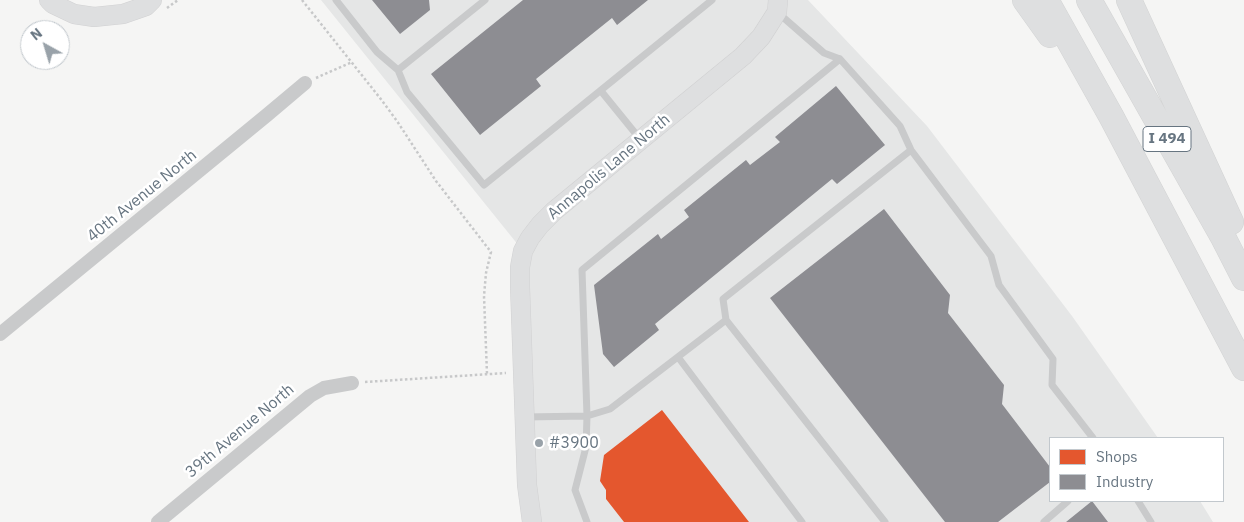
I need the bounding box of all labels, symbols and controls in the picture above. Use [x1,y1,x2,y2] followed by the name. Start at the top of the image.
[20,20,70,70] north arrow
[27,24,46,44] text: N
[544,110,674,224] street label: Annapolis Lane North
[1143,126,1191,152] road number: I 494
[83,146,201,246] street label: 40th Avenue North
[182,380,298,482] street label: 39th Avenue North
[549,433,599,453] place label: #3900
[533,437,545,449] marker: #3900
[1049,437,1224,502] legend
[1096,447,1138,466] text: Shops
[1096,472,1153,491] text: Industry

